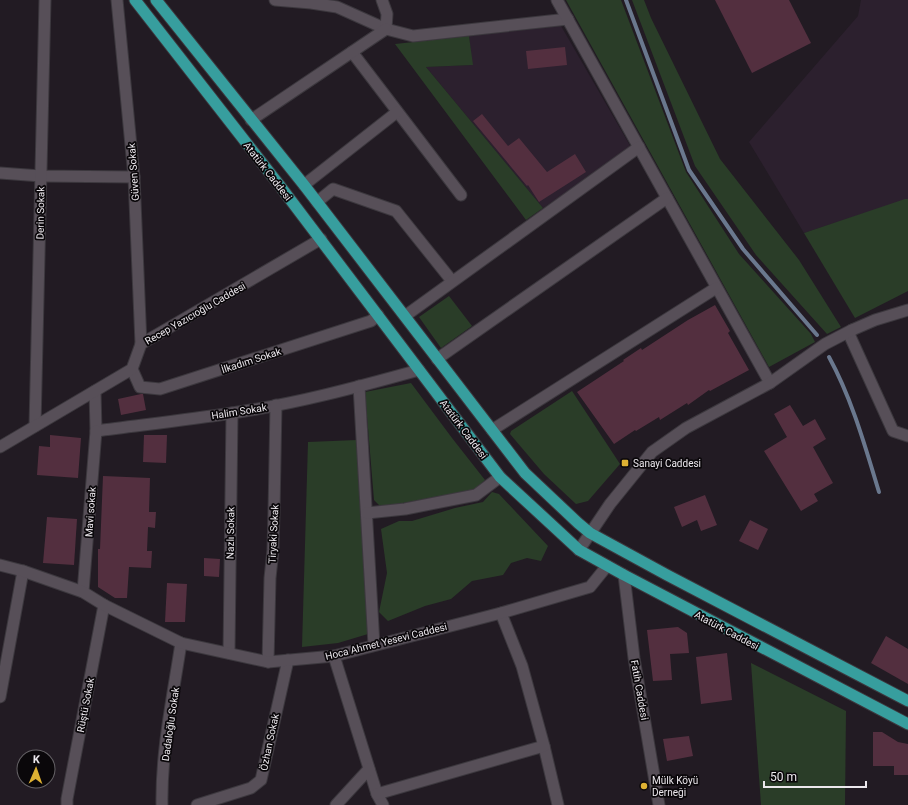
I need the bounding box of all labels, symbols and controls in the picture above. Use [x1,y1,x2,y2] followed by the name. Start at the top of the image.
[241,140,294,203] street label: Atatürk Caddesi
[126,142,141,201] street label: Güven Sokak
[35,186,46,240] street label: Derin Sokak
[143,280,247,347] street label: Recep Yazıcıoğlu Caddesi
[220,344,283,375] street label: İlkadım Sokak
[438,398,489,461] street label: Atatürk Caddesi
[211,402,268,421] street label: Halim Sokak
[620,458,630,468] marker: Sanayi Caddesi
[633,458,701,469] place label: Sanayi Caddesi
[83,486,98,538] street label: Mavi sokak
[266,503,281,564] street label: Tiryaki Sokak
[225,506,236,559] street label: Nazlı Sokak
[693,609,761,652] street label: Atatürk Caddesi
[324,621,448,662] street label: Hoca Ahmet Yesevi Caddesi
[629,659,650,721] street label: Fatih Caddesi
[75,676,96,733] street label: Rüştü Sokak
[160,686,181,762] street label: Dadaloğlu Sokak
[257,711,281,772] street label: Özhan Sokak
[16,749,56,789] north arrow
[33,753,41,766] text: K
[764,763,866,789] scale bar
[770,770,797,784] text: 50 m
[652,775,698,798] place label: Mülk Köyü Derneği
[639,781,649,791] marker: Mülk Köyü Derneği

